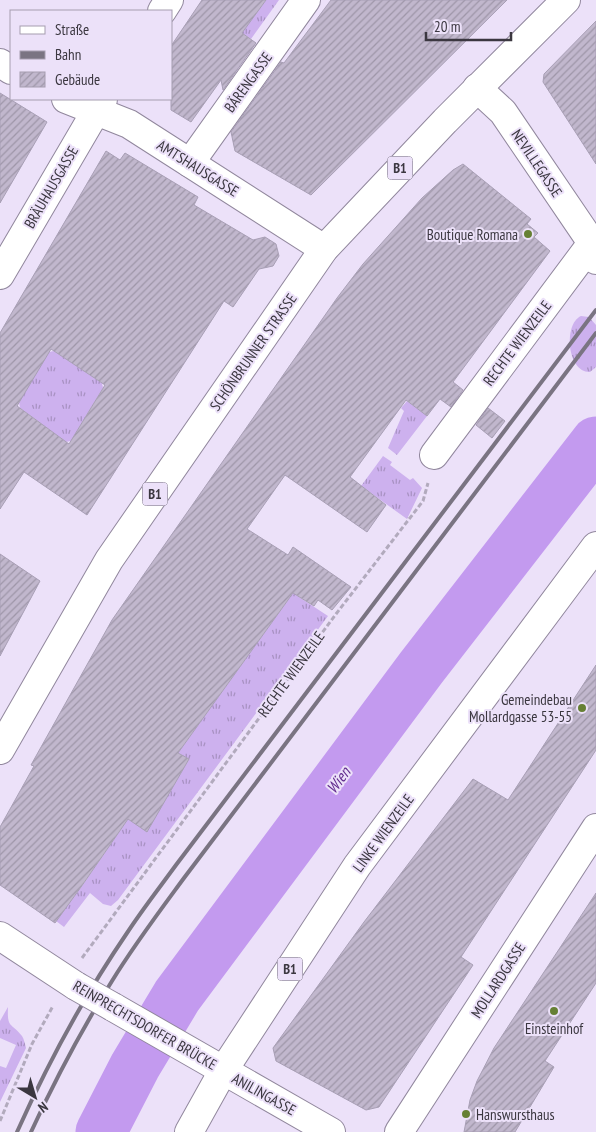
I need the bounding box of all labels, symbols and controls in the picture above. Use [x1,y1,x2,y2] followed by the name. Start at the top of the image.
[10,10,172,100] legend
[426,10,511,42] scale bar
[434,17,460,36] text: 20 m
[55,20,89,39] text: Straße
[55,45,81,64] text: Bahn
[220,48,276,116] street label: BÄRENGASSE
[55,70,100,89] text: Gebäude
[507,126,567,200] street label: NEVILLEGASSE
[154,135,242,201] street label: AMTSHAUSGASSE
[20,142,82,232] street label: BRÄUHAUSGASSE
[388,156,412,180] road number: B1
[427,225,518,244] place label: Boutique Romana
[522,228,534,240] marker: Boutique Romana
[205,290,301,414] street label: SCHÖNBRUNNER STRASSE
[479,297,555,389] street label: RECHTE WIENZEILE
[142,482,168,506] road number: B1
[253,627,329,721] street label: RECHTE WIENZEILE
[469,690,572,726] place label: Gemeindebau Mollardgasse 53-55
[576,702,588,714] marker: Gemeindebau Mollardgasse 53-55
[322,762,355,797] water label: Wien
[348,790,418,876] street label: LINKE WIENZEILE
[467,939,529,1021] street label: MOLLARDGASSE
[278,958,302,981] road number: B1
[70,976,220,1074] street label: REINPRECHTSDORFER BRÜCKE
[548,1005,560,1017] marker: Einsteinhof
[525,1019,584,1038] place label: Einsteinhof
[229,1069,299,1119] street label: ANILINGASSE
[10,1072,60,1122] north arrow
[34,1098,52,1117] text: N
[476,1105,555,1124] place label: Hanswursthaus
[460,1108,472,1120] marker: Hanswursthaus

